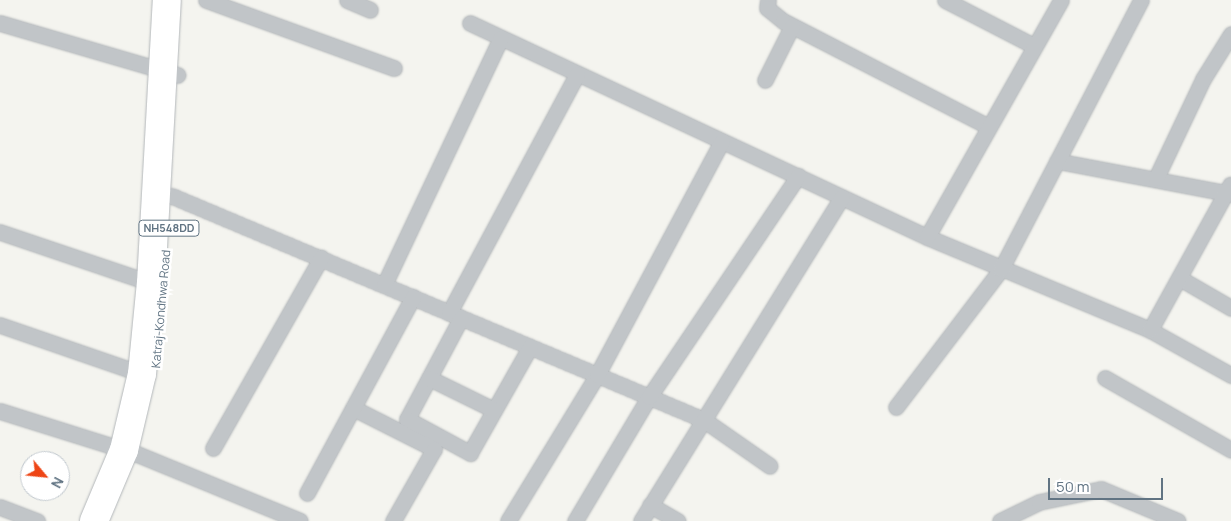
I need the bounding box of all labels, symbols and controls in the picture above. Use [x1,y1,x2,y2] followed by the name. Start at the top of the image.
[138,220,200,237] road number: NH548DD
[149,249,173,369] street label: Katraj-Kondhwa Road
[20,451,70,501] north arrow
[1051,468,1166,500] scale bar
[47,474,69,492] text: N
[1056,476,1090,497] text: 50 m

